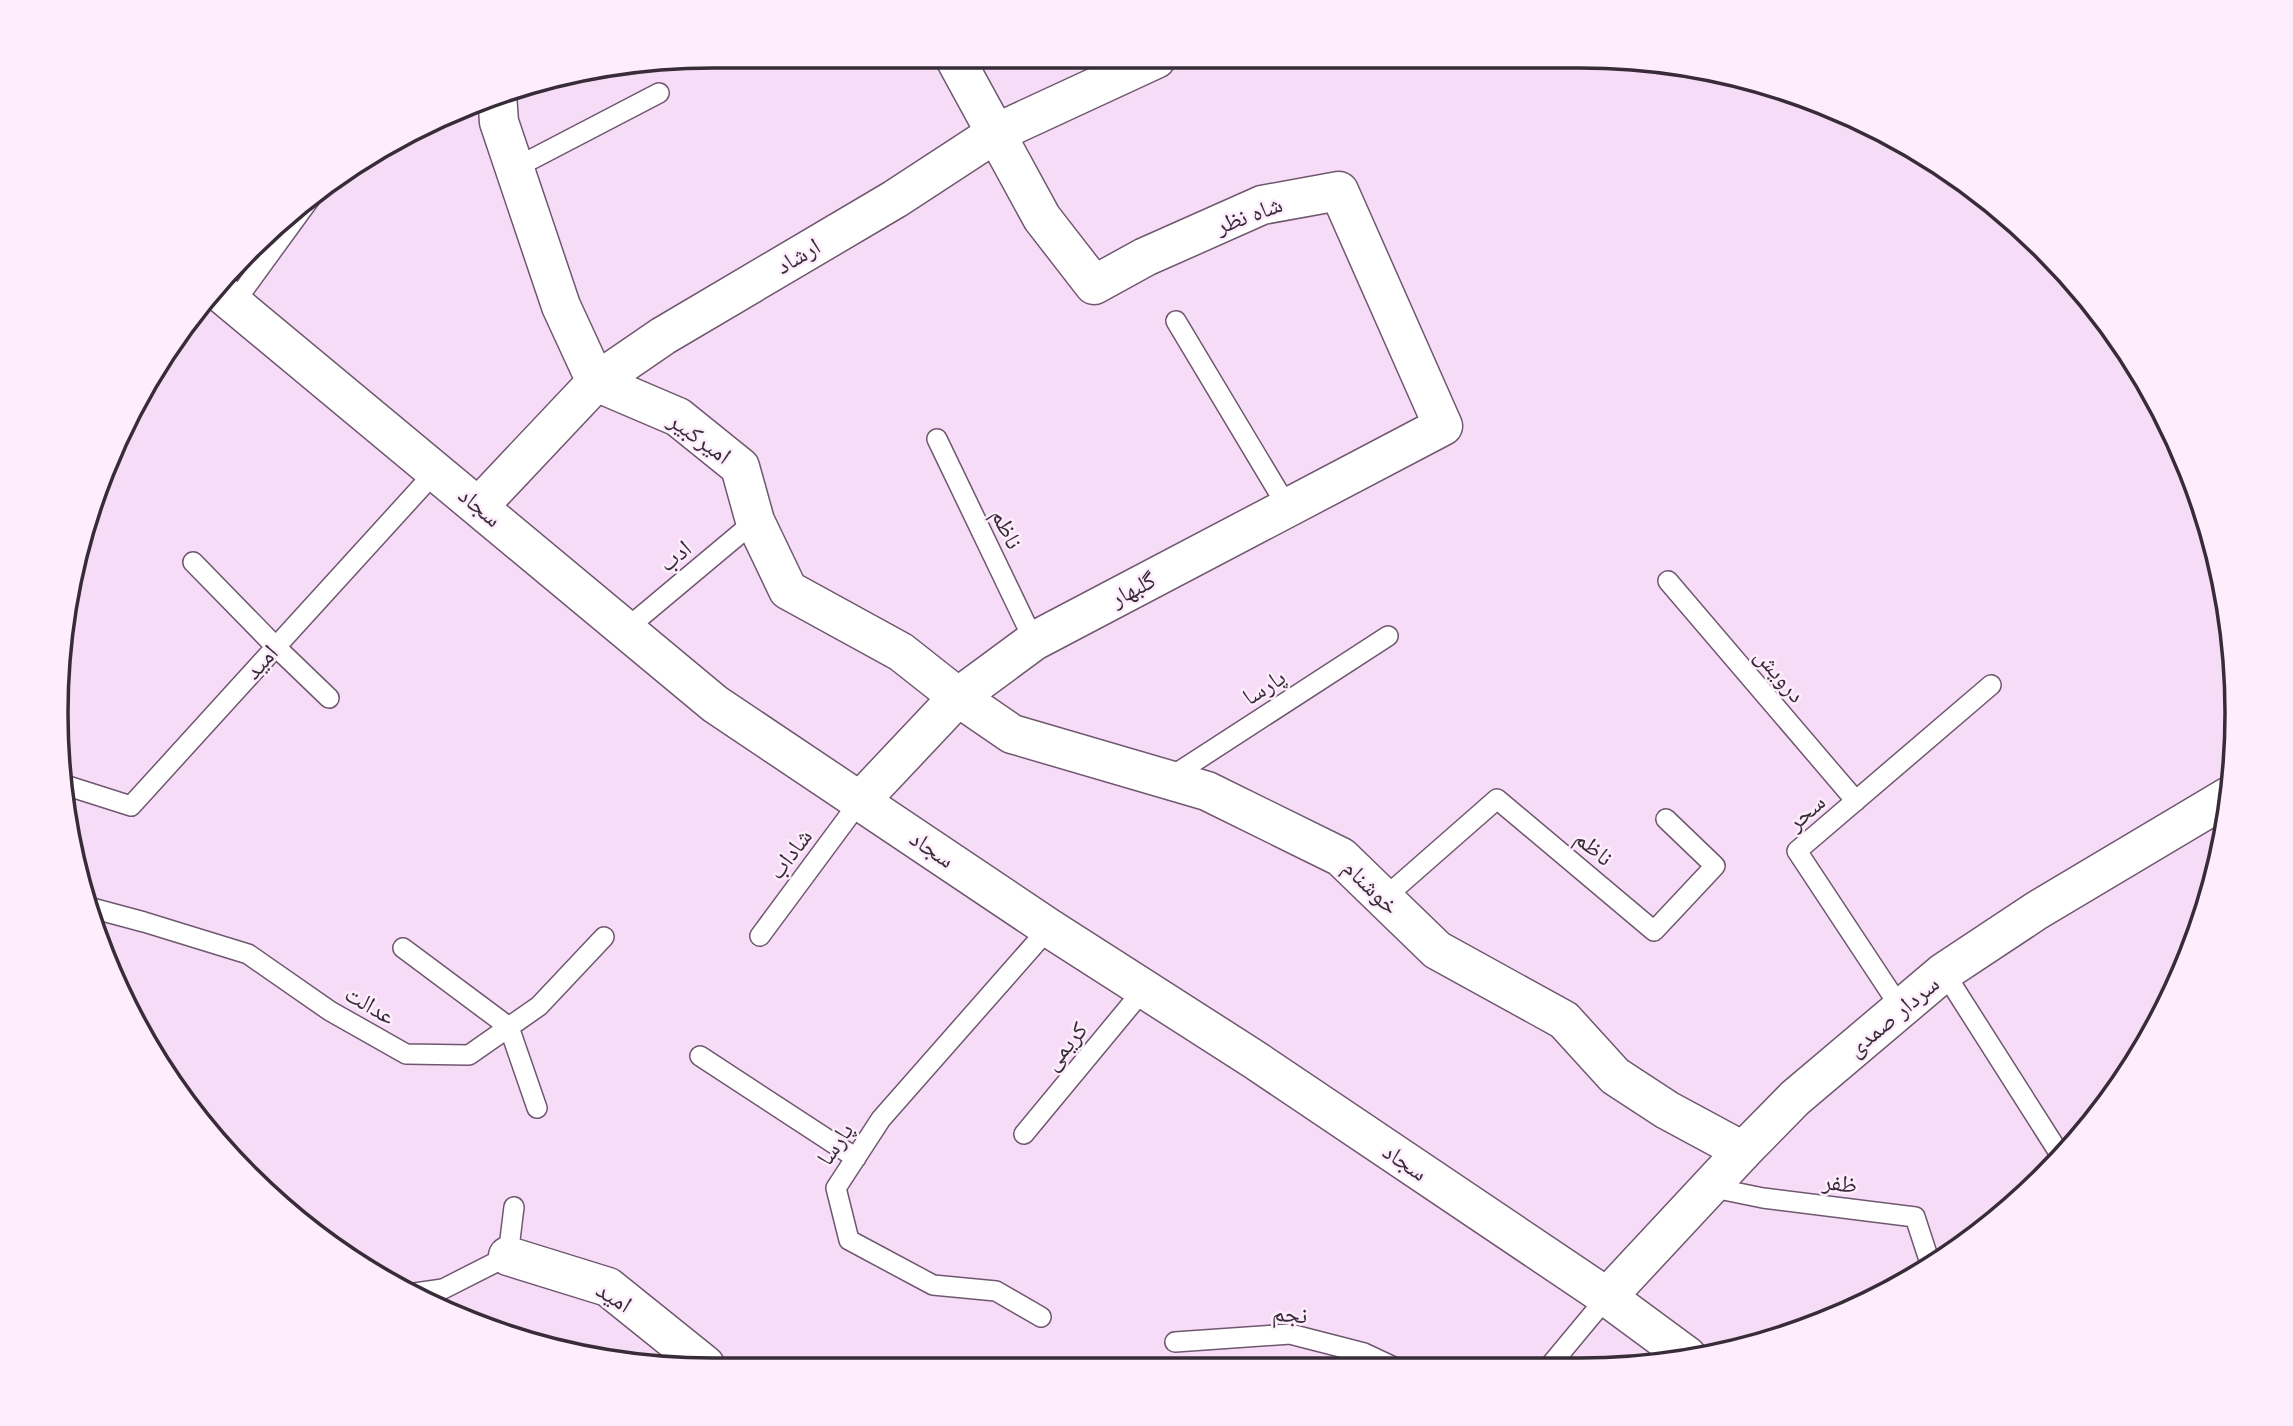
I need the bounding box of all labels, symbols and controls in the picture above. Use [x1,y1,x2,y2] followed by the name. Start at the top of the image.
[1211,189,1286,240] street label: شاه نظر
[770,231,825,280] street label: ارشاد
[663,405,737,470] street label: امیرکبیر
[453,480,508,533] street label: سجاد
[984,504,1030,555] street label: ناظم
[652,534,697,578] street label: ادب
[1104,565,1161,613] street label: گلبهار
[238,638,284,685] street label: امید
[1749,641,1812,708] street label: درویش
[1237,662,1291,711] street label: پارسا
[1780,787,1831,837] street label: سحر
[761,823,818,885] street label: شاداب
[904,823,960,874] street label: سجاد
[1568,823,1619,873] street label: ناظم
[1336,853,1406,922] street label: خوشنام
[1841,969,1945,1062] street label: سردار صمدی
[340,979,401,1031] street label: عدالت
[1036,1016,1093,1076] street label: کریمی
[810,1117,859,1171] street label: پارسا
[1377,1136,1433,1187] street label: سجاد
[1820,1166,1859,1199] street label: ظفر
[591,1275,638,1319] street label: امید
[1271,1298,1309,1331] street label: نجم

